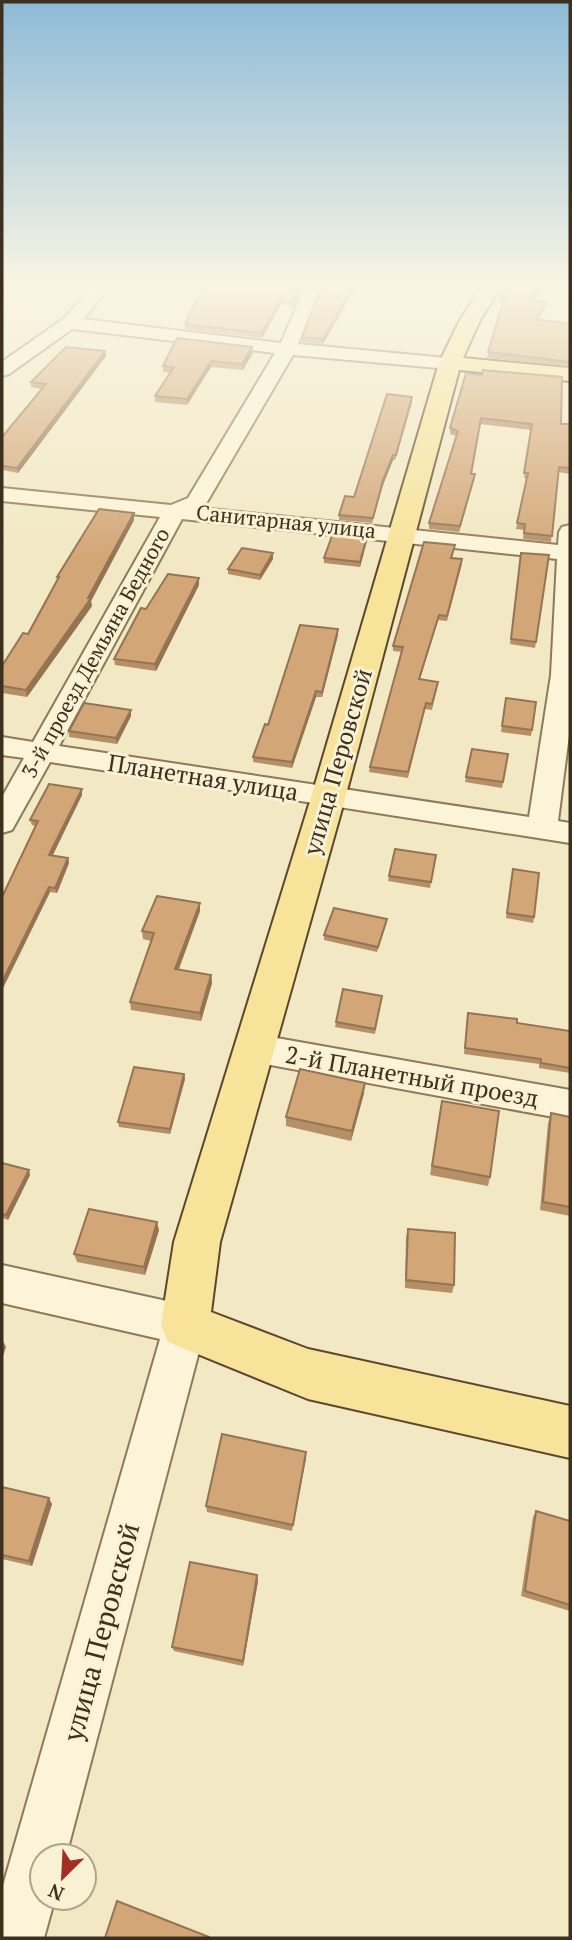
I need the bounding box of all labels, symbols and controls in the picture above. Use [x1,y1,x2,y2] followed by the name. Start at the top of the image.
[195,498,378,544] street label: Санитарная улица
[15,522,176,783] street label: 3-й проезд Демьяна Бедного
[295,665,379,860] street label: улица Перовской
[106,746,301,808] street label: Планетная улица
[283,1038,541,1114] street label: 2-й Планетный проезд
[53,1519,147,1746] street label: улица Перовской
[28,1842,98,1912] north arrow
[44,1878,68,1907] text: N

